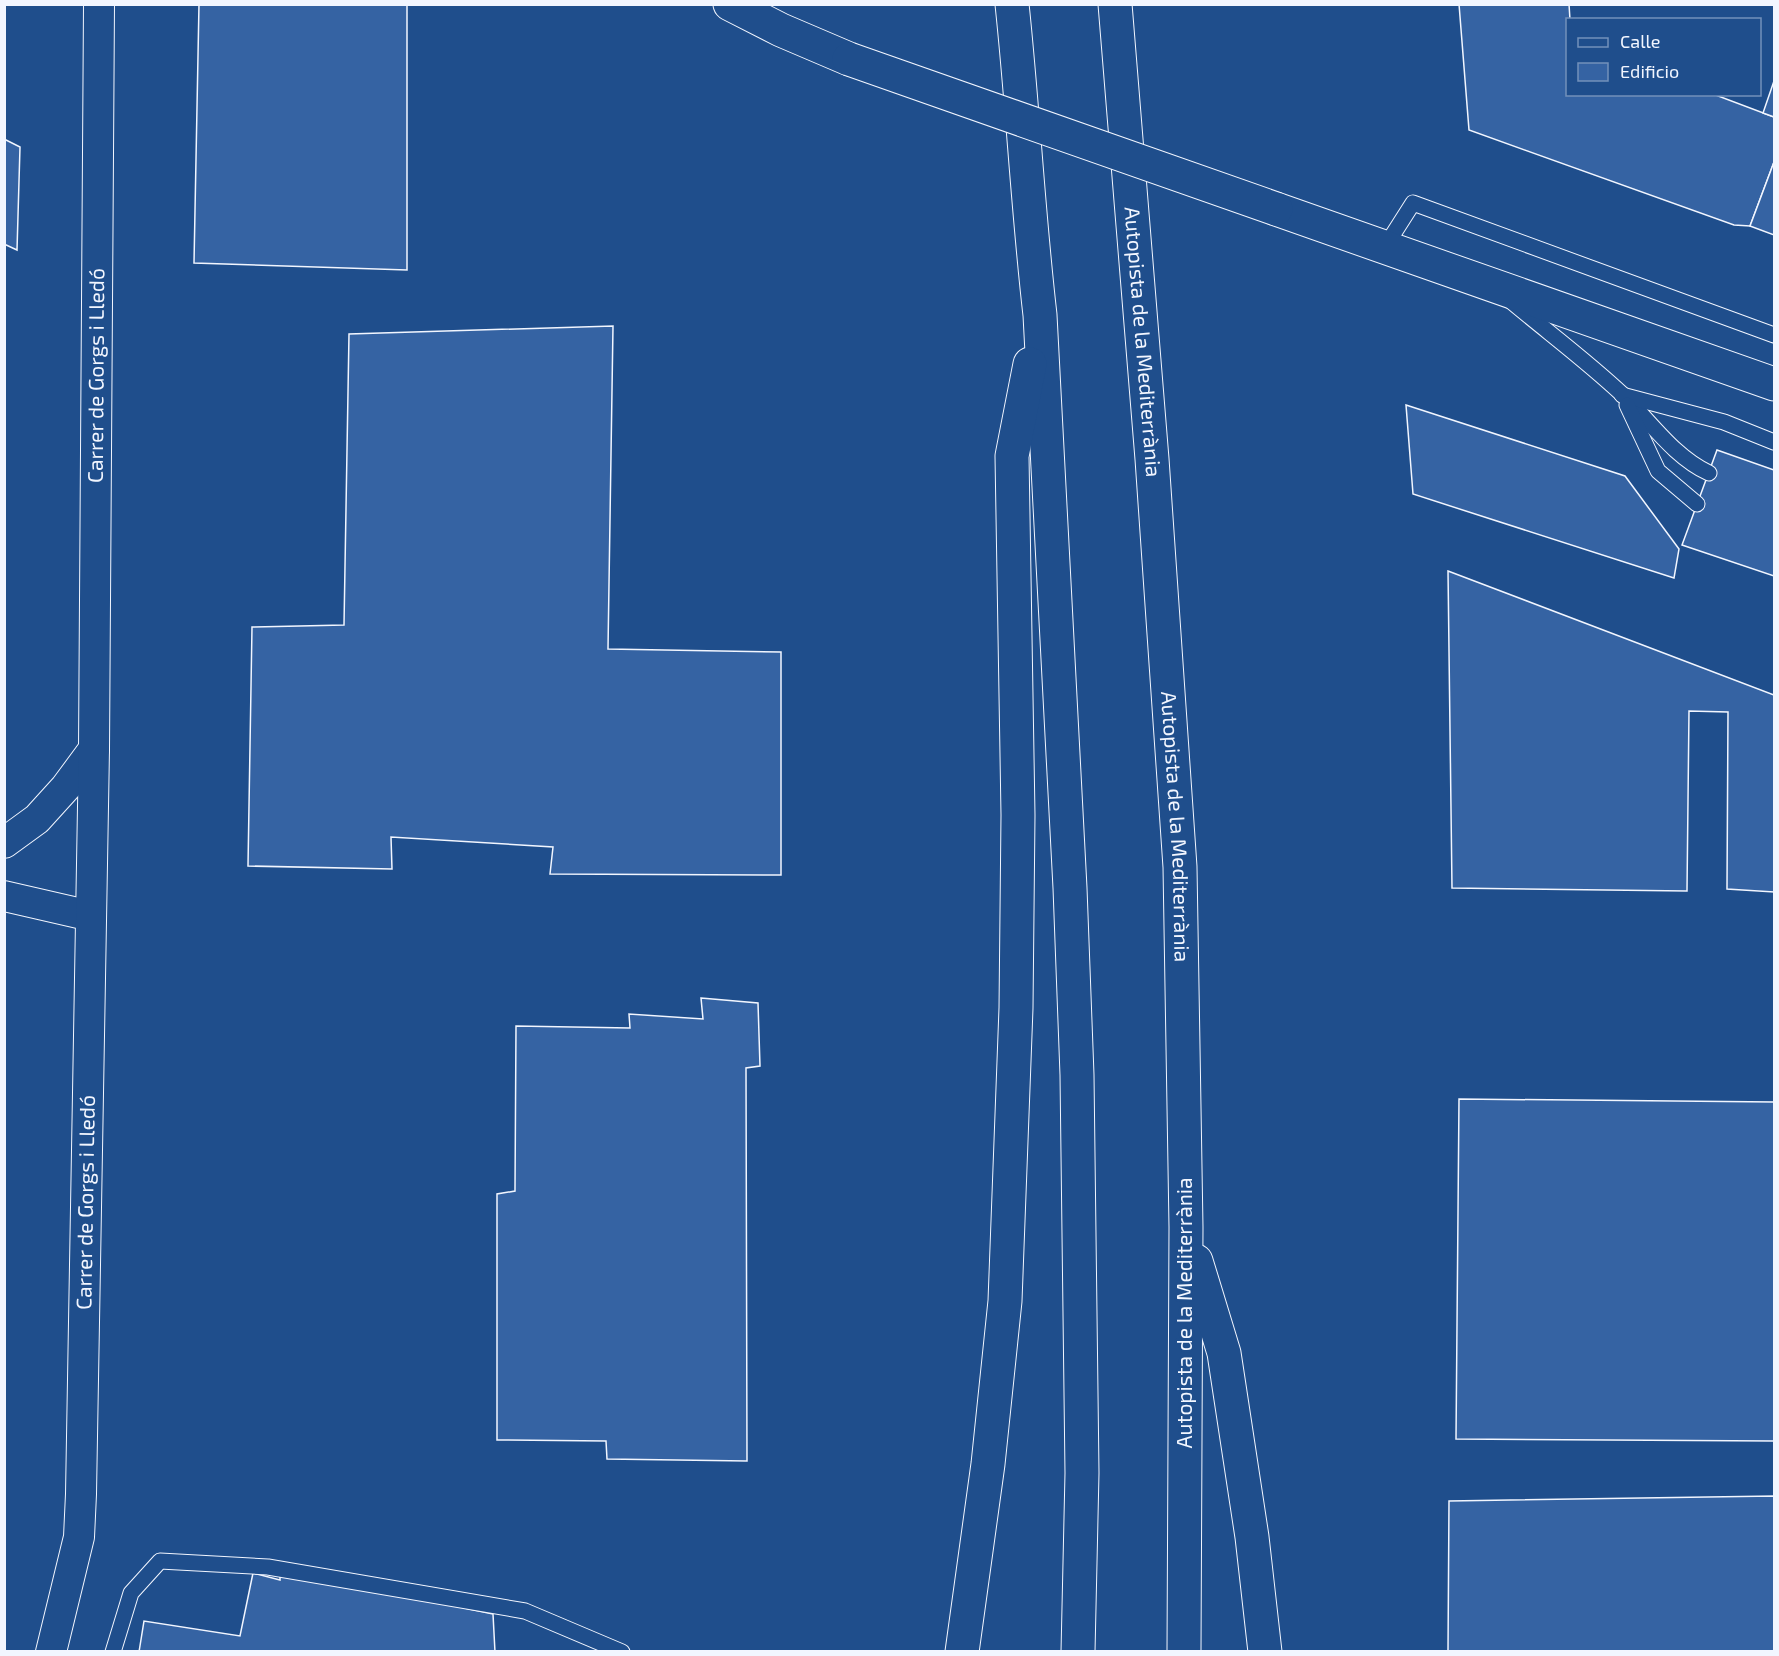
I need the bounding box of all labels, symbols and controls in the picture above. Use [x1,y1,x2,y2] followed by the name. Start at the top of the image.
[1566,18,1761,96] legend
[1620,30,1661,52] text: Calle
[1620,60,1679,82] text: Edificio
[1121,206,1167,478] street label: Autopista de la Mediterrània
[82,268,108,483] street label: Carrer de Gorgs i Lledó
[1157,690,1196,962] street label: Autopista de la Mediterrània
[70,1095,99,1310] street label: Carrer de Gorgs i Lledó
[1171,1177,1196,1449] street label: Autopista de la Mediterrània

